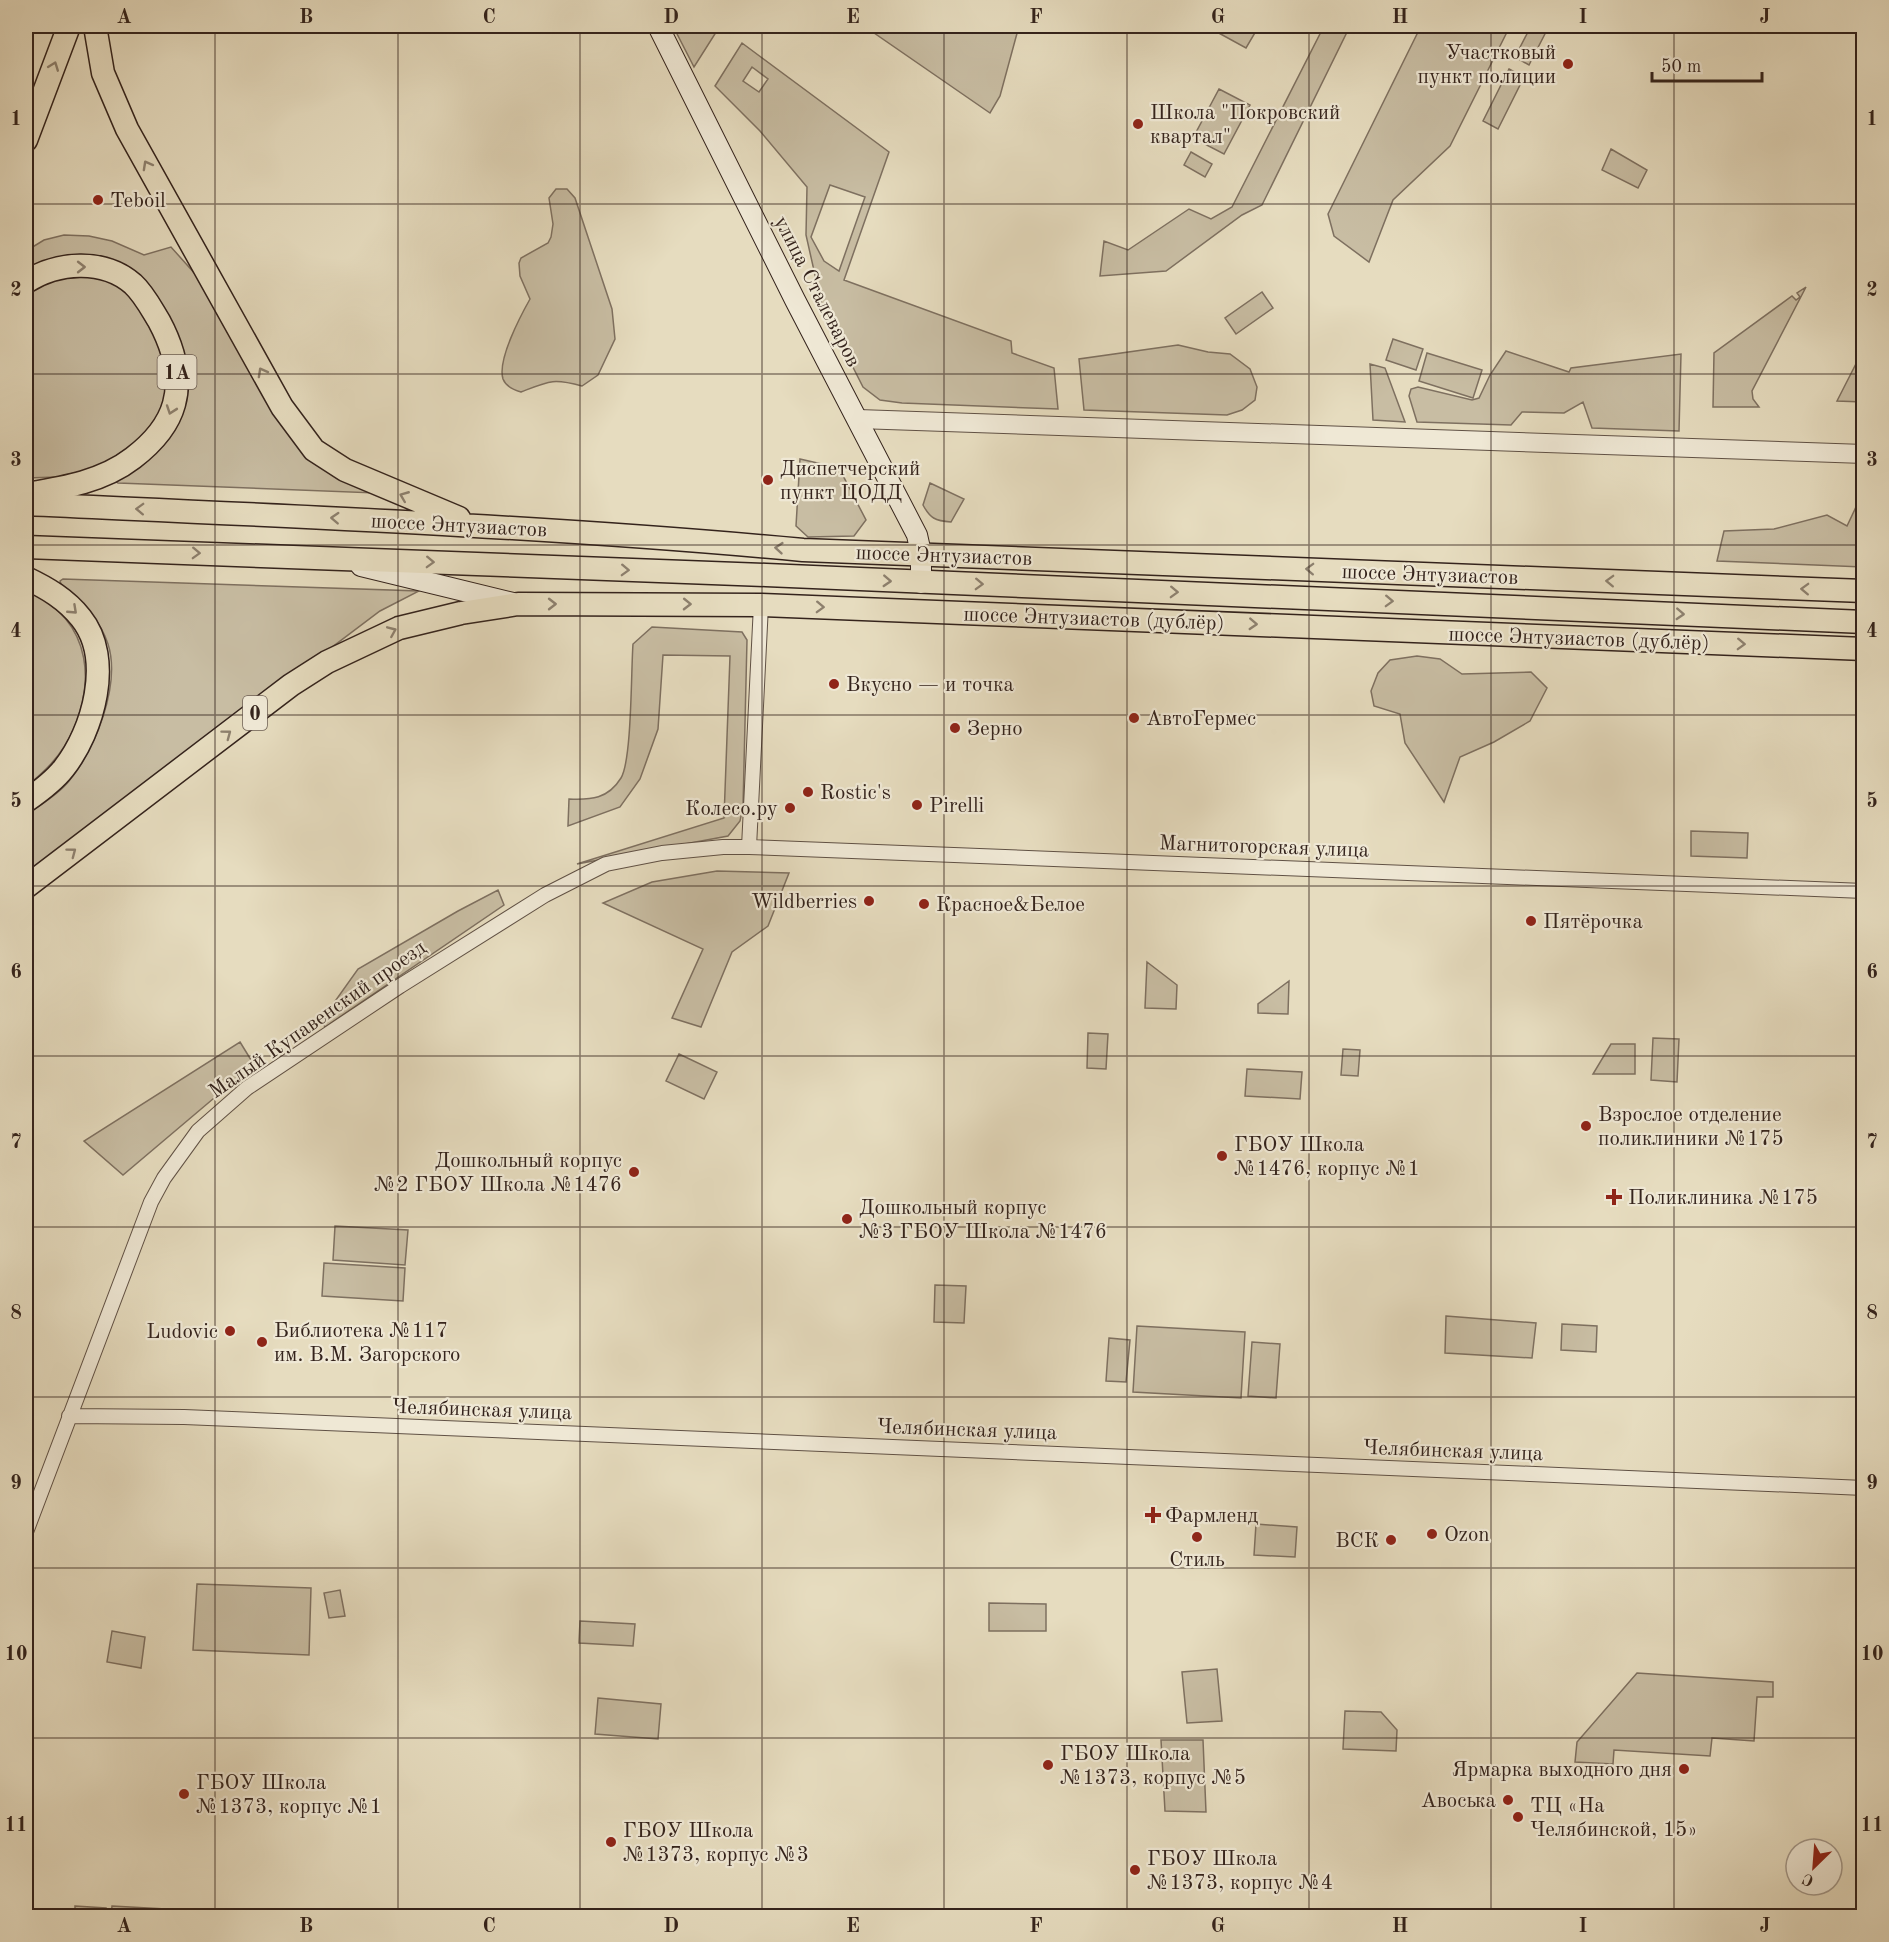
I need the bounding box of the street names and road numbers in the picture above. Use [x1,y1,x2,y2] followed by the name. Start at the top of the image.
[770,213,864,370] street label: улица Сталеваров
[158,355,196,389] road number: 1A
[370,511,548,542] street label: шоссе Энтузиастов
[855,543,1033,570] street label: шоссе Энтузиастов
[1341,562,1519,589] street label: шоссе Энтузиастов
[963,604,1225,635] street label: шоссе Энтузиастов (дублёр)
[1448,624,1710,655] street label: шоссе Энтузиастов (дублёр)
[243,696,267,730] road number: 0
[1159,833,1369,862] street label: Магнитогорская улица
[206,937,431,1103] street label: Малый Купавенский проезд
[391,1397,572,1424] street label: Челябинская улица
[876,1417,1057,1444] street label: Челябинская улица
[1362,1438,1543,1465] street label: Челябинская улица

